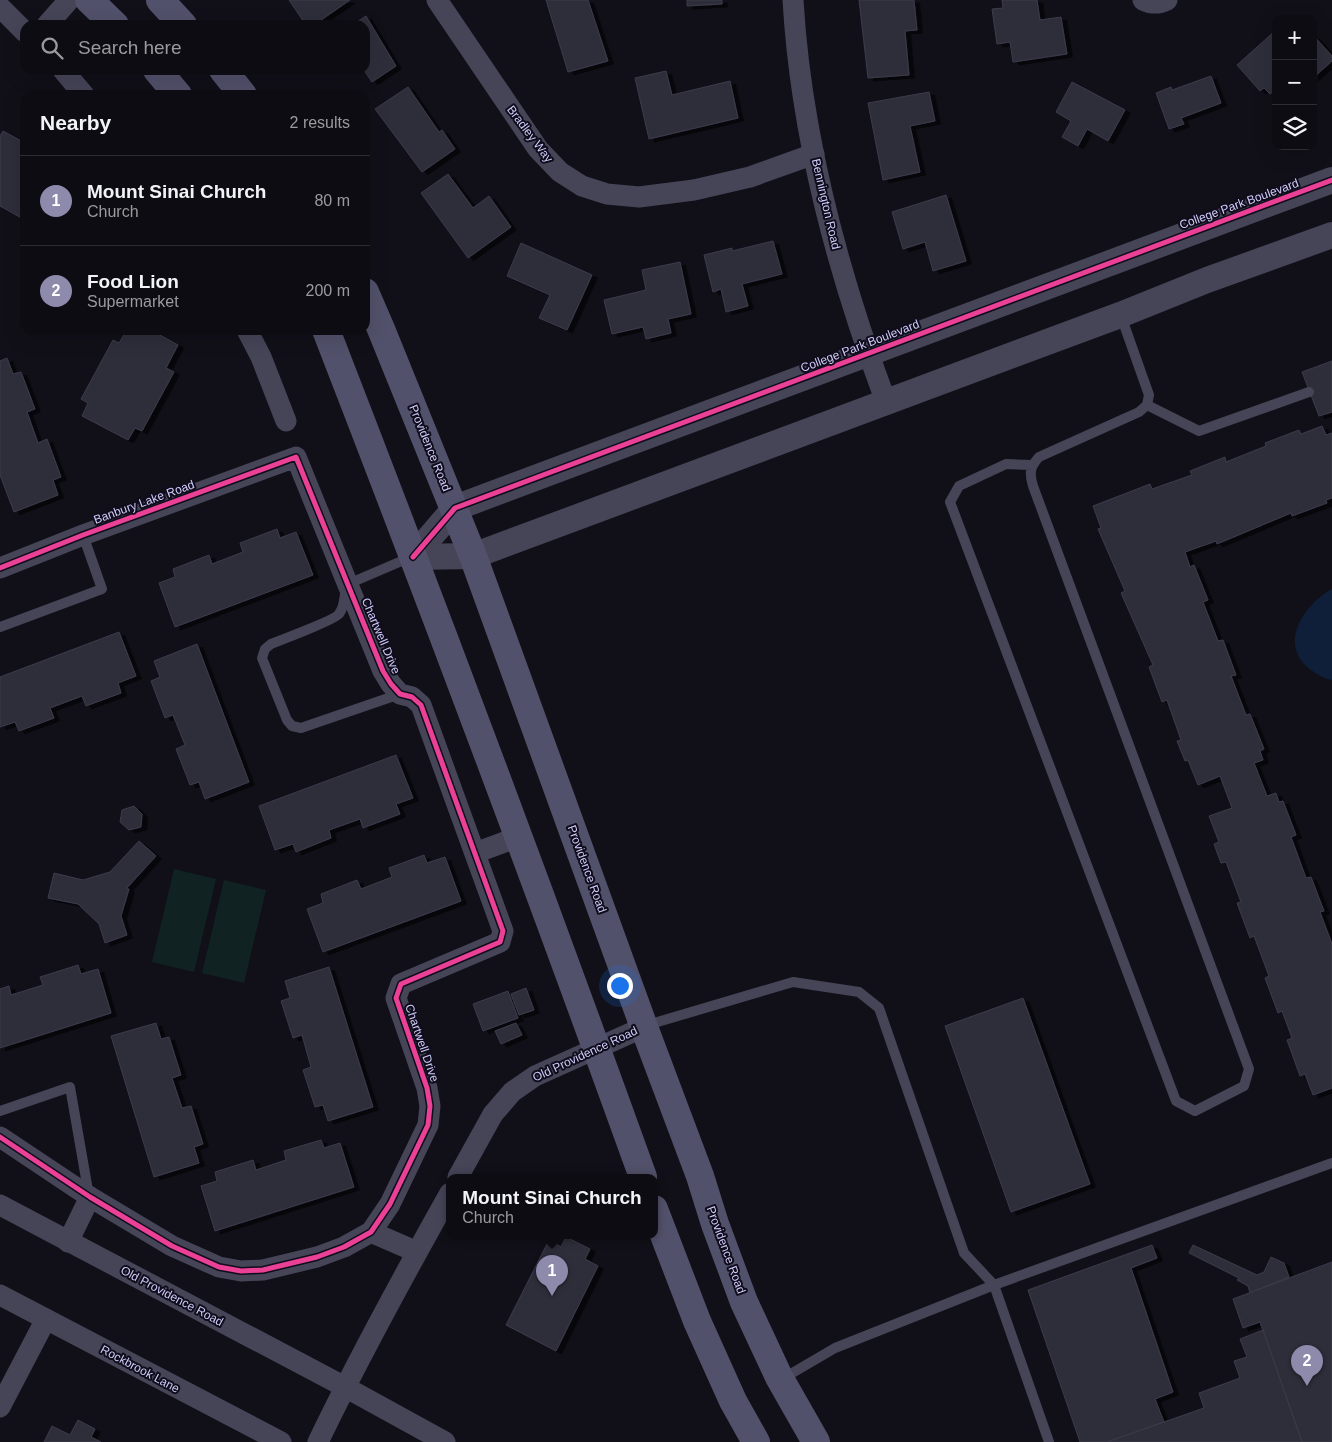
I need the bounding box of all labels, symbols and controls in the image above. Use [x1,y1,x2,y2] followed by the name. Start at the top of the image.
[1272,15,1317,150] map controls
[1272,15,1317,60] button: +
[20,20,370,75] search box
[38,34,66,62] icon: search
[78,37,182,58] text: Search here
[1272,60,1317,105] button: −
[504,103,556,165] street label: Bradley Way
[1272,105,1317,150] button: layers
[40,111,111,134] text: Nearby
[290,114,350,131] text: 2 results
[809,157,843,251] street label: Bennington Road
[1177,176,1301,232] street label: College Park Boulevard
[87,181,266,202] text: Mount Sinai Church
[52,192,60,209] text: 1
[314,192,350,209] text: 80 m
[87,203,139,220] text: Church
[87,271,179,292] text: Food Lion
[52,282,60,299] text: 2
[306,282,350,299] text: 200 m
[87,293,179,310] text: Supermarket
[799,317,921,375] street label: College Park Boulevard
[406,403,454,493] street label: Providence Road
[92,477,196,527] street label: Banbury Lake Road
[359,596,403,676] street label: Chartwell Drive
[565,823,609,915] street label: Providence Road
[607,973,633,999] your location
[402,1002,442,1084] street label: Chartwell Drive
[530,1024,640,1084] street label: Old Providence Road
[446,1174,658,1239] popup
[462,1187,642,1208] text: Mount Sinai Church
[704,1204,748,1296] street label: Providence Road
[462,1209,514,1226] text: Church
[536,1255,568,1296] pin: 1
[118,1263,226,1329] street label: Old Providence Road
[98,1342,182,1396] street label: Rockbrook Lane
[1291,1345,1323,1386] pin: 2

